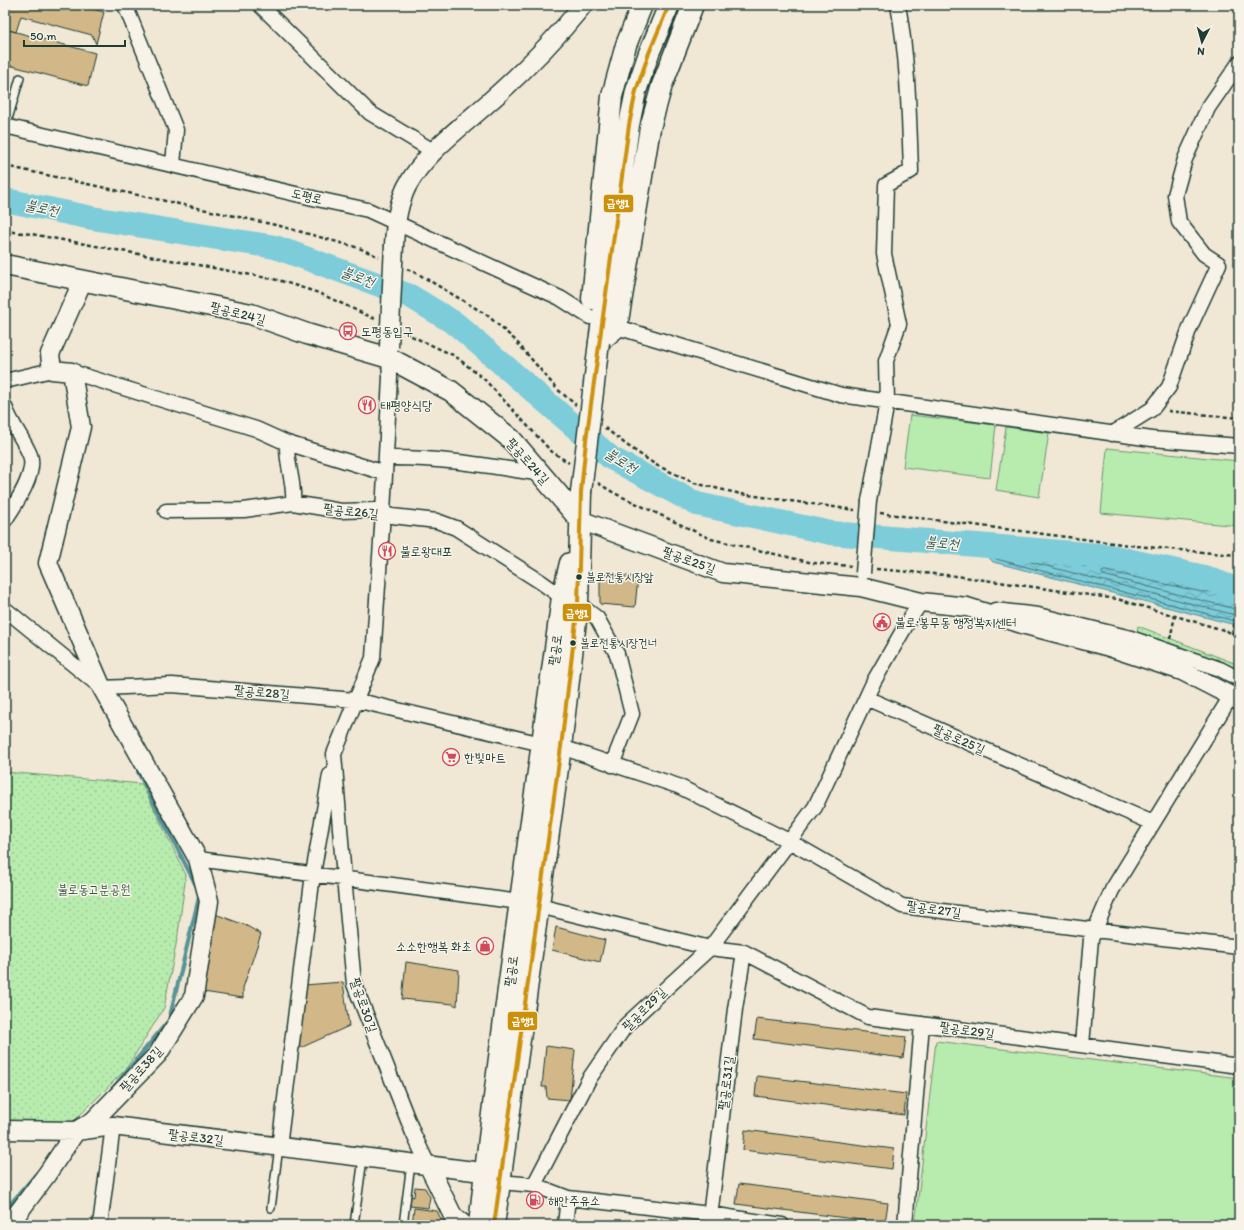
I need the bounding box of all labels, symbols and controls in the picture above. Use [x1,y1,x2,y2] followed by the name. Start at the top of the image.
[24,22,125,48] scale bar
[1182,22,1222,62] north arrow
[30,29,56,43] text: 50 m
[1197,45,1205,58] text: N
[290,185,324,207] street label: 도평로
[603,194,634,213] line badge: 급행1
[24,196,62,220] water label: 불로천
[607,197,630,210] text: 급행1
[339,263,378,291] water label: 불로천
[209,299,267,327] street label: 팔공로24길
[338,321,358,341] bus stop icon: 도평동입구
[361,324,413,339] place label: 도평동입구
[357,395,377,415] restaurant icon: 태평양식당
[380,398,433,413] place label: 태평양식당
[504,435,552,487] street label: 팔공로24길
[602,445,641,478] water label: 불로천
[323,501,379,521] street label: 팔공로26길
[924,533,961,553] water label: 불로천
[377,541,397,561] restaurant icon: 불로왕대포
[660,543,718,577] street label: 팔공로25길
[400,544,452,559] place label: 불로왕대포
[586,570,654,584] place label: 불로전통시장앞
[574,572,584,582] marker: 불로전통시장앞
[562,603,592,622] line badge: 급행1
[566,607,589,620] text: 급행1
[872,612,892,632] public building icon: 불로·봉무동 행정복지센터
[895,615,1016,630] place label: 불로·봉무동 행정복지센터
[545,633,565,667] street label: 팔공로
[580,636,657,650] place label: 불로전통시장건너
[568,638,578,648] marker: 불로전통시장건너
[234,682,290,702] street label: 팔공로28길
[931,721,987,757] street label: 팔공로25길
[441,747,461,767] supermarket icon: 한빛마트
[464,750,506,765] place label: 한빛마트
[57,882,131,897] park label: 불로동고분공원
[906,898,962,920] street label: 팔공로27길
[475,936,495,956] shop icon: 소소한행복 화초
[396,939,472,954] place label: 소소한행복 화초
[501,954,521,988] street label: 팔공로
[348,976,380,1034] street label: 팔공로30길
[619,984,669,1034] street label: 팔공로29길
[507,1011,538,1031] line badge: 급행1
[512,1015,535,1028] text: 급행1
[938,1019,996,1041] street label: 팔공로29길
[117,1043,165,1095] street label: 팔공로38길
[715,1055,737,1111] street label: 팔공로31길
[167,1126,225,1148] street label: 팔공로32길
[525,1190,545,1210] fuel station icon: 해안주유소
[548,1193,600,1208] place label: 해안주유소

